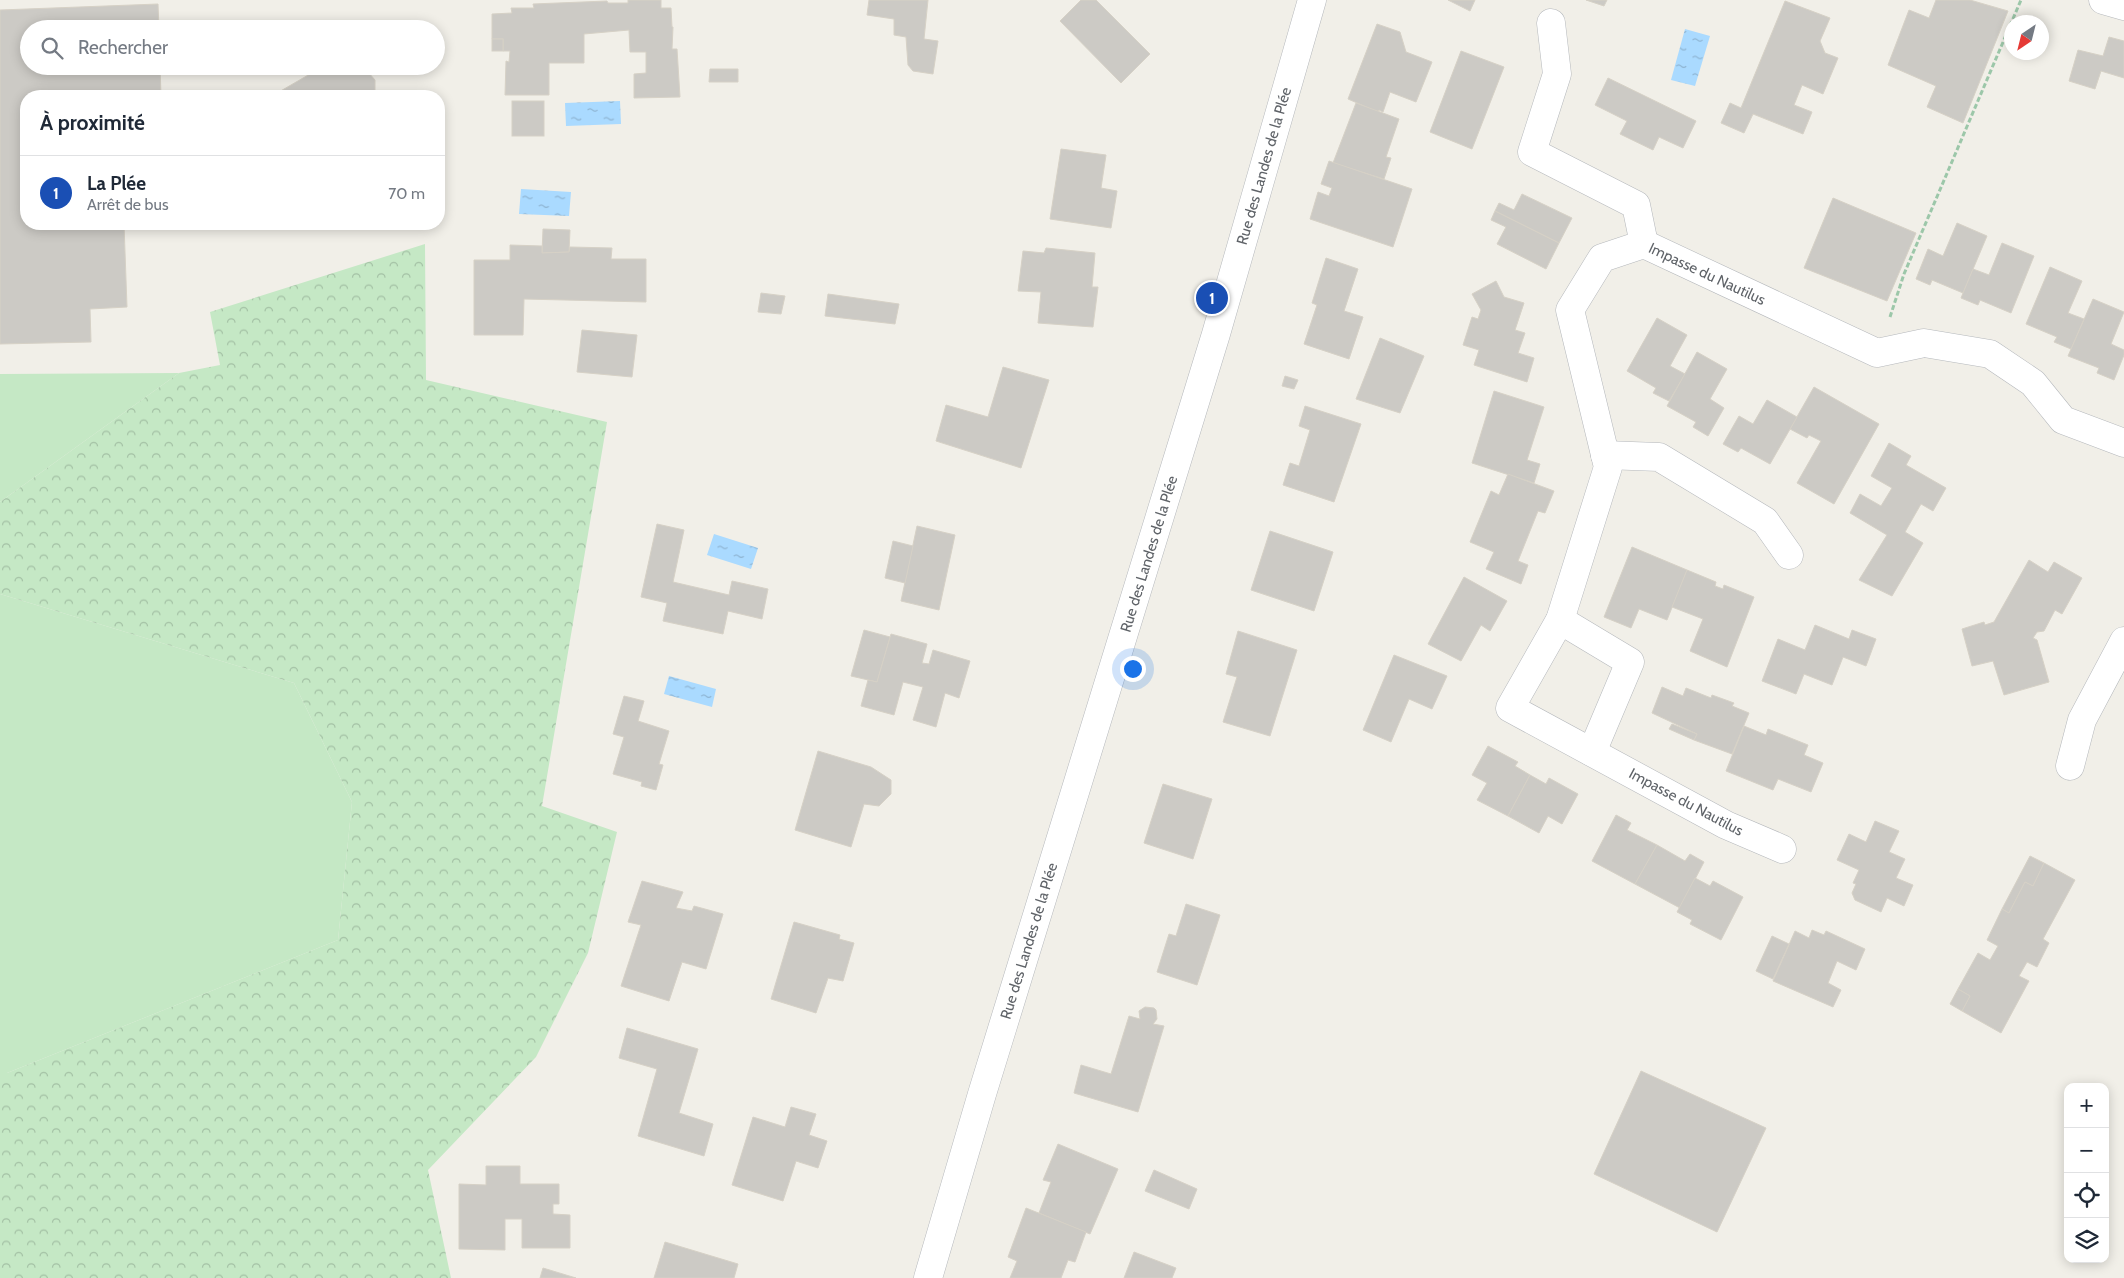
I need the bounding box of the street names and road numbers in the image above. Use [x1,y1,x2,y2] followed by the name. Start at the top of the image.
[1233,85,1295,247] street label: Rue des Landes de la Plée
[1646,239,1768,309] street label: Impasse du Nautilus
[1117,473,1182,635] street label: Rue des Landes de la Plée
[1626,764,1746,840] street label: Impasse du Nautilus
[997,860,1062,1022] street label: Rue des Landes de la Plée

